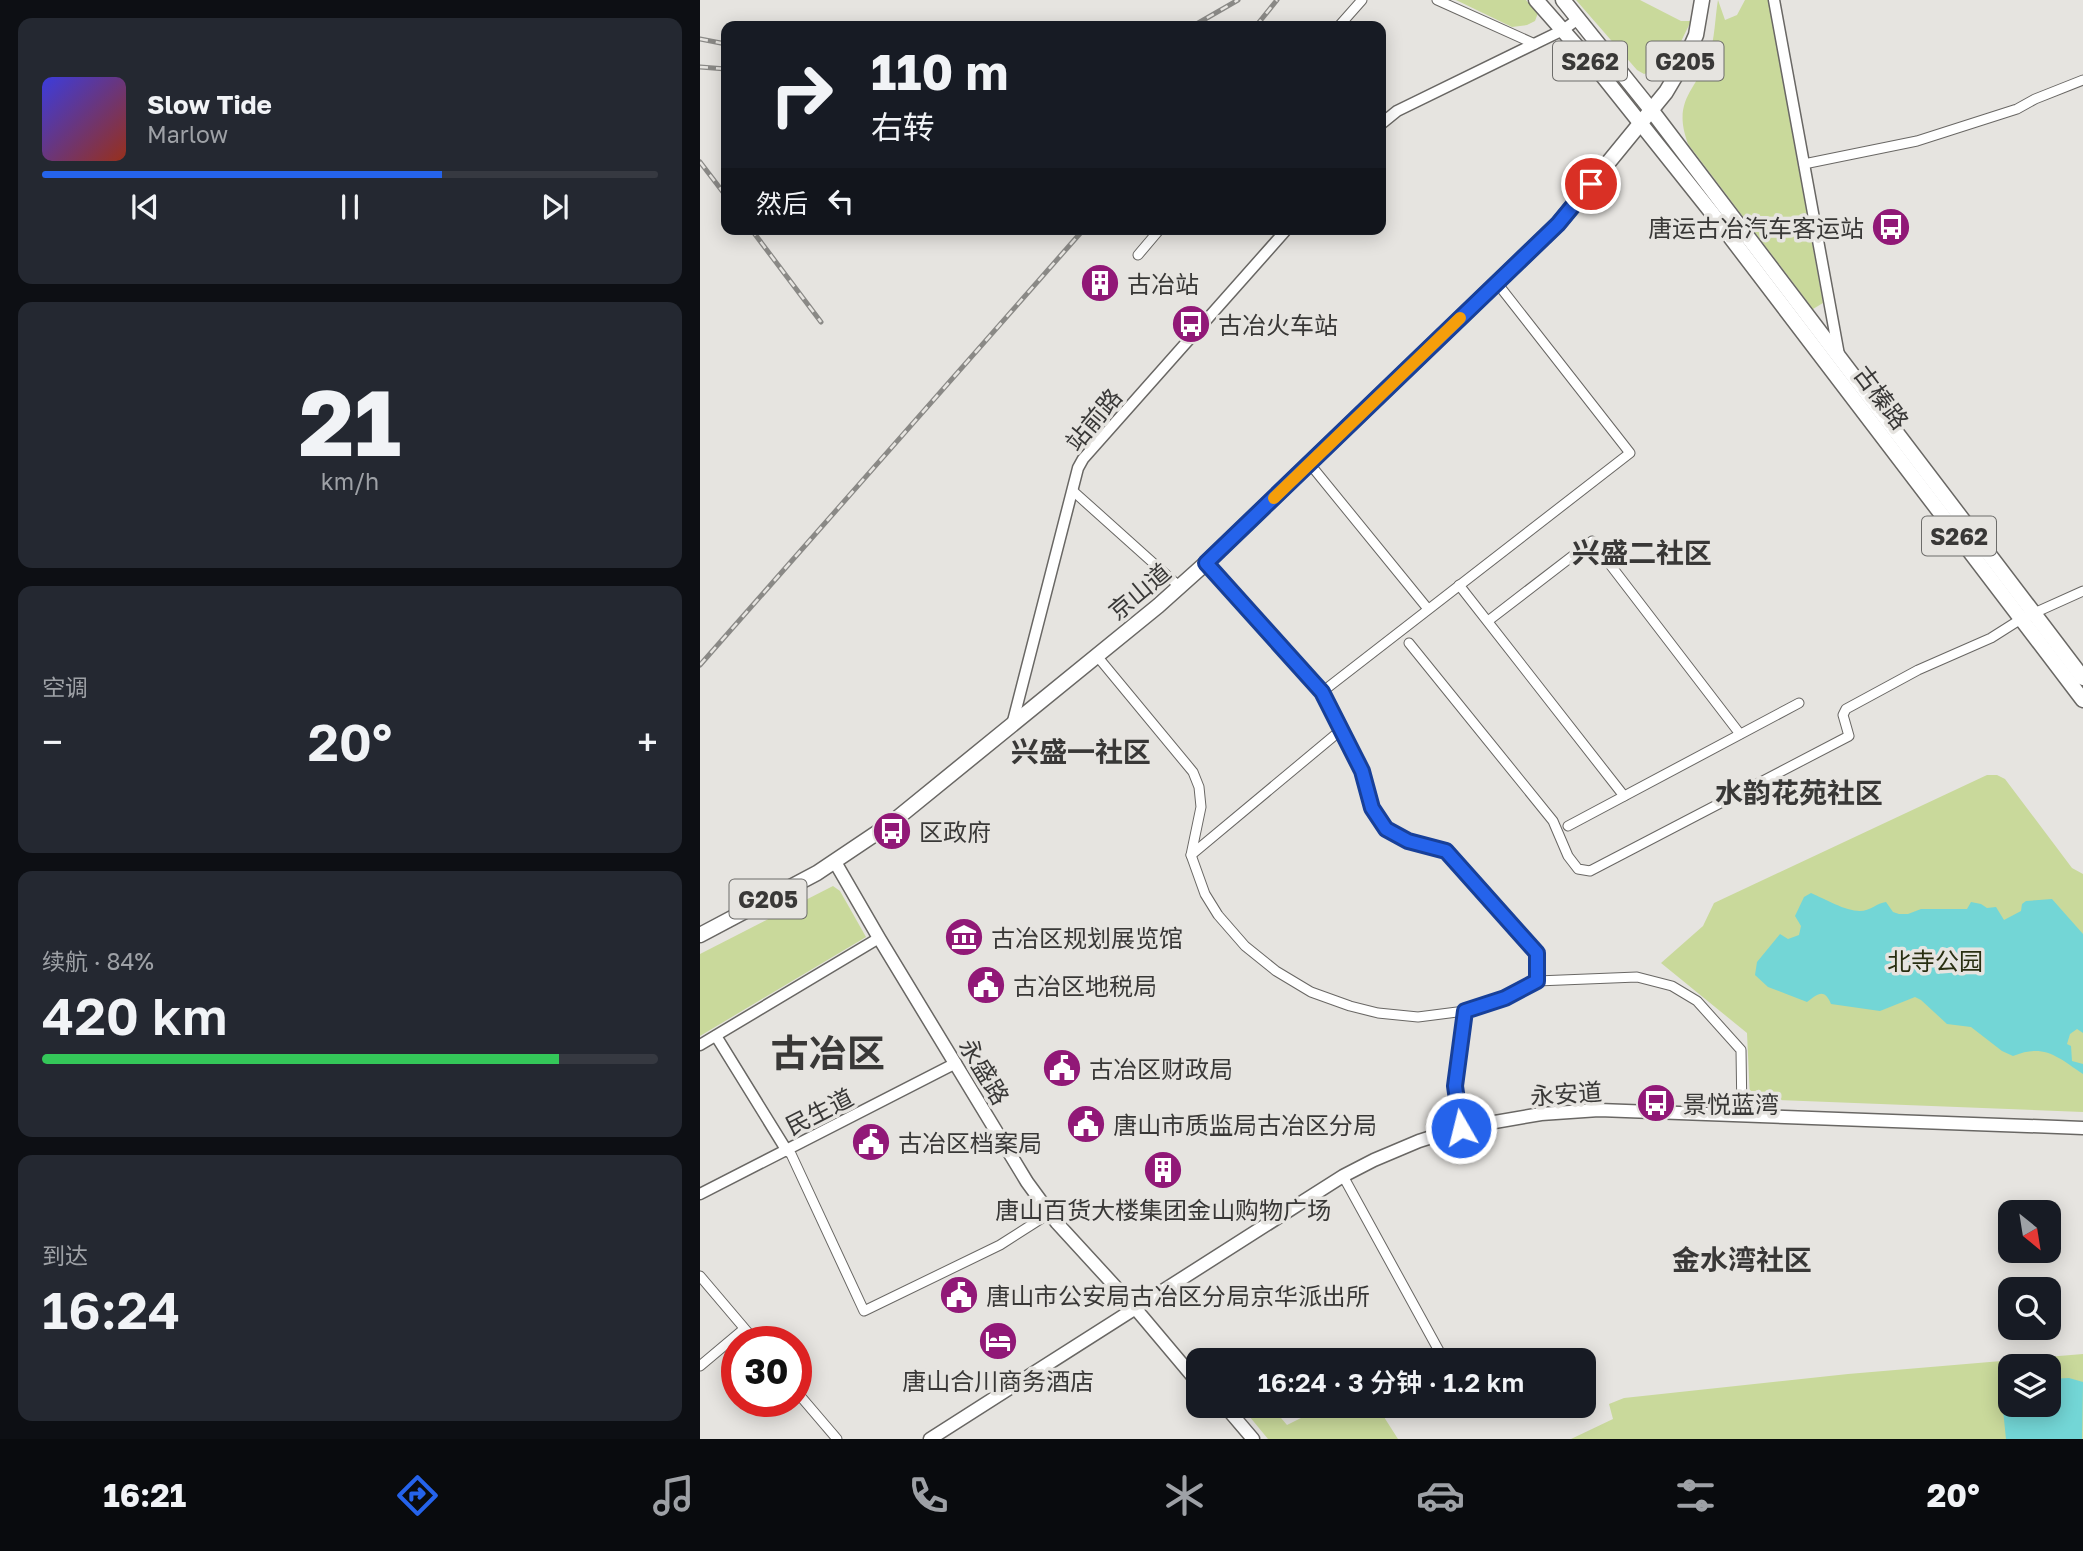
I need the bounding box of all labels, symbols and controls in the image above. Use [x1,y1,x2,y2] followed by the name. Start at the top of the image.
[1553,41,1627,80] road number: S262
[1646,41,1724,80] road number: G205
[871,42,1008,101] text: 110 m
[756,49,847,140] icon: right
[147,89,272,120] text: Slow Tide
[871,108,935,146] text: 右转
[147,120,228,148] text: Marlow
[1561,154,1621,214] pin
[1572,165,1610,203] icon: arrive
[822,182,860,220] icon: left
[126,188,164,226] icon: previous
[331,188,369,226] icon: pause
[536,188,574,226] icon: next
[756,188,808,219] text: 然后
[1870,206,1912,248] bus stop icon: 唐运古冶汽车客运站
[1648,213,1864,242] place label: 唐运古冶汽车客运站
[1079,262,1121,304] building icon: 古冶站
[1127,269,1199,298] place label: 古冶站
[1170,303,1212,345] bus stop icon: 古冶火车站
[1218,310,1338,339] place label: 古冶火车站
[1849,360,1915,434] street label: 古榛路
[299,367,401,476] text: 21
[1059,382,1127,456] street label: 站前路
[321,467,379,495] text: km/h
[1922,516,1996,556] road number: S262
[1572,536,1712,569] district label: 兴盛二社区
[1102,557,1176,625] street label: 京山道
[42,673,88,701] text: 空调
[308,710,392,772] text: 20°
[42,719,63,764] text: −
[637,719,658,764] text: +
[1011,735,1151,768] district label: 兴盛一社区
[1715,776,1883,809] district label: 水韵花苑社区
[871,810,913,852] bus stop icon: 区政府
[919,817,991,846] place label: 区政府
[729,879,806,918] road number: G205
[943,916,985,958] museum icon: 古冶区规划展览馆
[991,923,1183,952] place label: 古冶区规划展览馆
[1887,946,1983,975] park label: 北寺公园
[42,947,154,975] text: 续航 · 84%
[965,964,1007,1006] public building icon: 古冶区地税局
[1013,971,1157,1000] place label: 古冶区地税局
[42,984,227,1046] text: 420 km
[771,1030,885,1075] district label: 古冶区
[954,1033,1016,1109] street label: 永盛路
[1041,1047,1083,1089] public building icon: 古冶区财政局
[1089,1054,1233,1083] place label: 古冶区财政局
[1529,1076,1603,1110] street label: 永安道
[780,1082,858,1140] street label: 民生道
[1635,1082,1677,1124] bus stop icon: 景悦蓝湾
[1683,1089,1779,1118] place label: 景悦蓝湾
[1424,1091,1498,1165] position arrow
[1065,1103,1107,1145] public building icon: 唐山市质监局古冶区分局
[1113,1110,1377,1139] place label: 唐山市质监局古冶区分局
[850,1121,892,1163] public building icon: 古冶区档案局
[898,1128,1042,1157] place label: 古冶区档案局
[1142,1149,1184,1191] building icon: 唐山百货大楼集团金山购物广场
[995,1195,1331,1224] place label: 唐山百货大楼集团金山购物广场
[1998,1200,2062,1264] north arrow
[1998,1200,2061,1417] map controls
[42,1241,88,1269] text: 到达
[1672,1243,1812,1276] district label: 金水湾社区
[938,1274,980,1316] public building icon: 唐山市公安局古冶区分局京华派出所
[1998,1277,2061,1340] button: search
[42,1278,181,1340] text: 16:24
[986,1281,1370,1310] place label: 唐山市公安局古冶区分局京华派出所
[977,1320,1019,1362] hotel icon: 唐山合川商务酒店
[721,1326,812,1417] speed limit sign: 30
[1998,1354,2061,1417] button: layers
[902,1366,1094,1395] place label: 唐山合川商务酒店
[1258,1367,1524,1398] text: 16:24 · 3 分钟 · 1.2 km
[393,1471,442,1520] icon: directions
[649,1471,698,1520] icon: music
[904,1471,953,1520] icon: phone
[1160,1471,1209,1520] icon: climate
[1416,1471,1465,1520] icon: car
[1671,1471,1720,1520] icon: filters
[103,1476,186,1514] text: 16:21
[1927,1476,1980,1514] text: 20°

